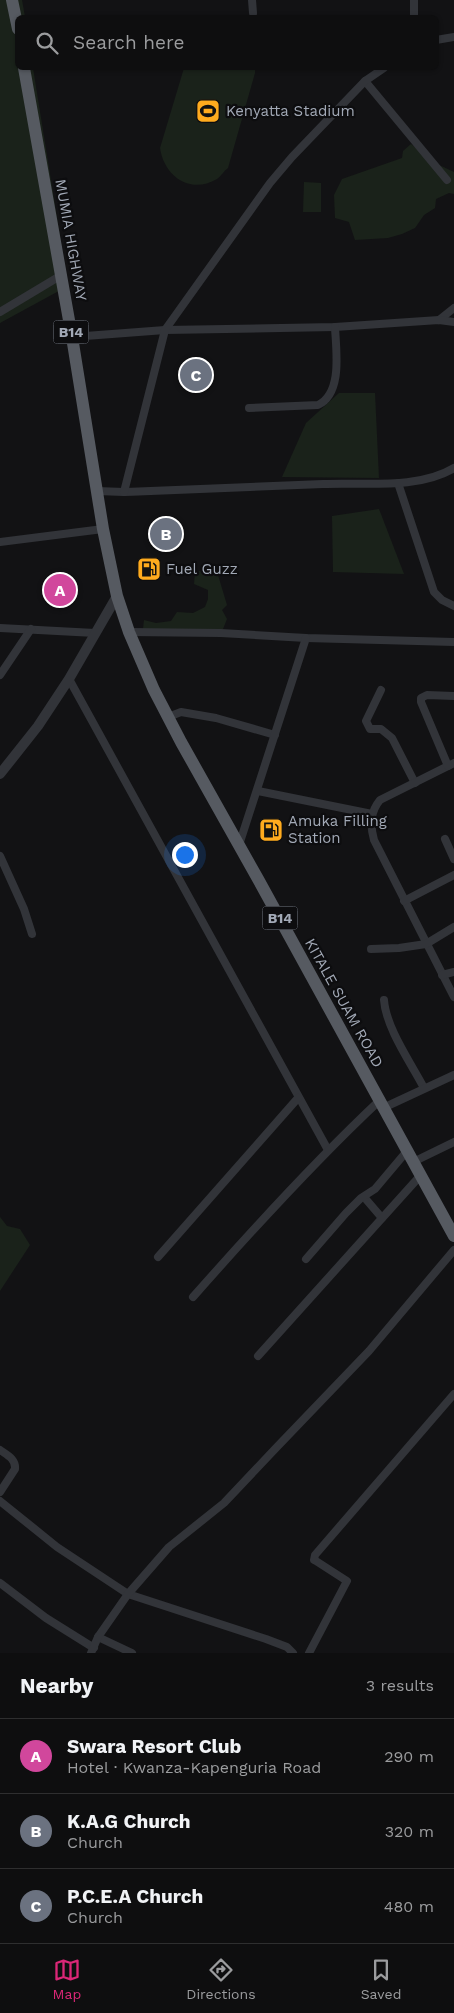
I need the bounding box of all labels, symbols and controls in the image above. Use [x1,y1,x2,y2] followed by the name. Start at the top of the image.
[15,15,439,70] search box
[33,29,61,57] icon: search
[73,31,184,54] text: Search here
[195,98,221,124] sports icon: Kenyatta Stadium
[226,102,355,120] place label: Kenyatta Stadium
[51,178,91,303] street label: MUMIA HIGHWAY
[54,321,88,344] road number: B14
[180,356,212,394] pin: C
[150,515,182,553] pin: B
[136,556,162,582] fuel station icon: Fuel Guzz
[166,560,238,578] place label: Fuel Guzz
[44,571,76,609] pin: A
[288,812,387,847] place label: Amuka Filling Station
[258,817,284,843] fuel station icon: Amuka Filling Station
[172,842,198,868] your location
[262,906,298,930] road number: B14
[301,935,387,1071] street label: KITALE SUAM ROAD
[20,1673,93,1698] text: Nearby
[366,1676,434,1695] text: 3 results
[67,1735,241,1758] text: Swara Resort Club
[31,1747,41,1766] text: A
[384,1747,434,1766] text: 290 m
[67,1758,321,1777] text: Hotel · Kwanza-Kapenguria Road
[67,1810,191,1833] text: K.A.G Church
[31,1822,41,1841] text: B
[385,1822,434,1841] text: 320 m
[67,1833,123,1852] text: Church
[67,1885,203,1908] text: P.C.E.A Church
[31,1897,41,1916] text: C
[384,1897,434,1916] text: 480 m
[67,1908,123,1927] text: Church
[53,1956,81,2002] tab: Map
[186,1956,256,2002] tab: Directions
[361,1956,401,2002] tab: Saved

